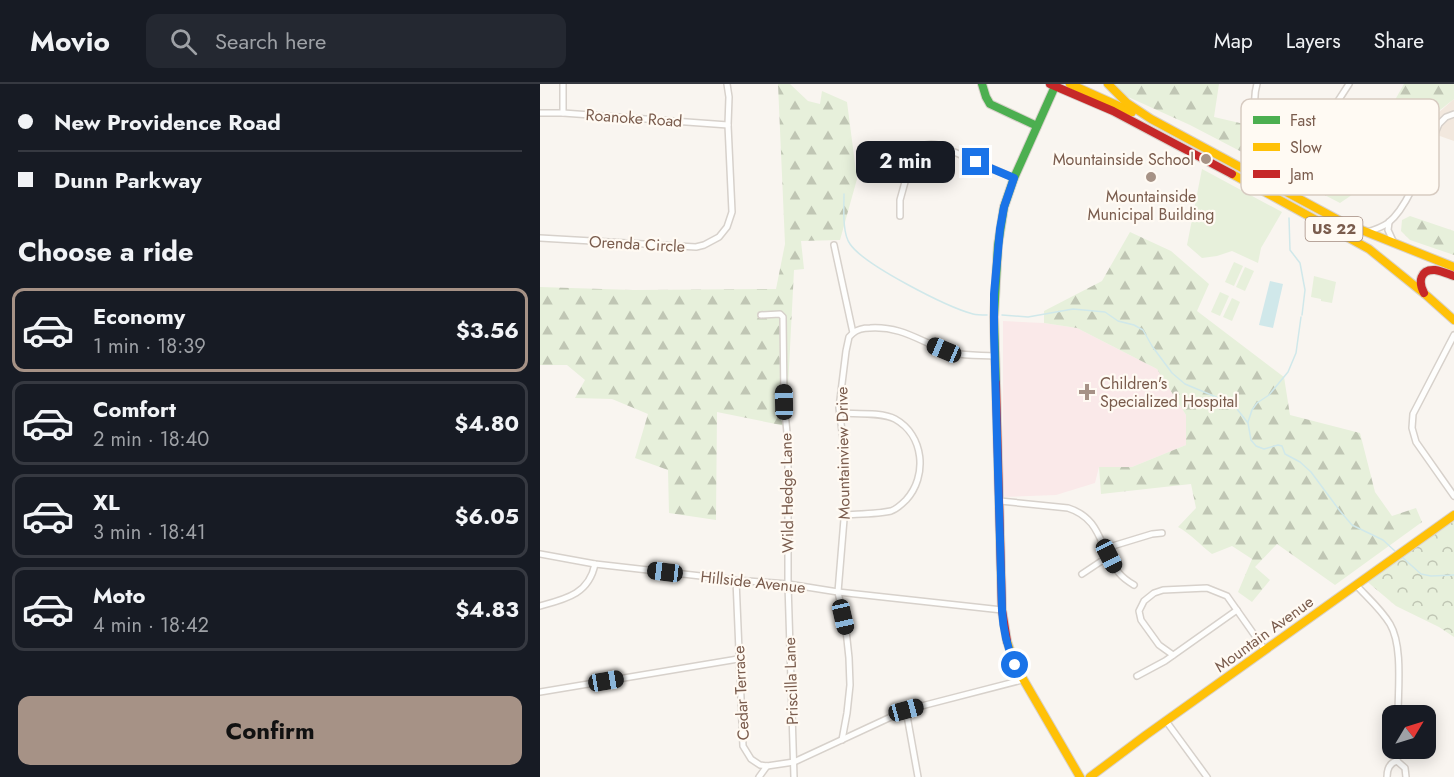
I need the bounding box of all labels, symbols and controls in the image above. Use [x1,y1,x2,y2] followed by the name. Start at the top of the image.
[146,14,566,68] search box
[30,21,110,62] text: Movio
[167,25,200,58] icon: search
[215,25,326,57] text: Search here
[1214,26,1253,56] text: Map
[1286,26,1341,56] text: Layers
[1374,26,1424,56] text: Share
[1241,99,1439,195] legend
[585,103,683,133] street label: Roanoke Road
[54,106,281,138] text: New Providence Road
[1290,109,1316,132] text: Fast
[1290,136,1322,159] text: Slow
[856,141,955,183] callout: 2 min
[879,147,932,176] text: 2 min
[962,148,989,175] route end
[1053,148,1194,171] place label: Mountainside School
[1199,152,1213,166] marker: Mountainside School
[1288,163,1314,186] text: Jam
[54,164,202,196] text: Dunn Parkway
[1144,170,1158,184] marker: Mountainside Municipal Building
[1088,185,1215,226] place label: Mountainside Municipal Building
[1306,217,1362,241] road number: US 22
[588,230,686,258] street label: Orenda Circle
[18,232,193,271] text: Choose a ride
[93,300,185,332] text: Economy
[21,303,75,357] icon: car
[456,314,519,346] text: $3.56
[93,332,206,361] text: 1 min · 18:39
[924,335,964,365] car
[1100,372,1238,413] place label: Children's Specialized Hospital
[1078,383,1096,401] marker: Children's Specialized Hospital
[775,384,793,420] car
[830,386,856,520] street label: Mountainview Drive
[93,393,176,425] text: Comfort
[21,396,75,450] icon: car
[455,407,519,439] text: $4.80
[93,425,209,454] text: 2 min · 18:40
[774,433,800,553] street label: Wild Hedge Lane
[93,486,120,518] text: XL
[21,489,75,543] icon: car
[455,500,519,532] text: $6.05
[93,518,206,547] text: 3 min · 18:41
[1093,536,1125,576] car
[646,561,684,583] car
[699,565,807,599] street label: Hillside Avenue
[93,579,146,611] text: Moto
[21,582,75,636] icon: car
[1210,590,1318,678] street label: Mountain Avenue
[455,593,519,625] text: $4.83
[830,597,856,637] car
[93,611,209,640] text: 4 min · 18:42
[778,637,804,725] street label: Priscilla Lane
[727,645,755,741] street label: Cedar Terrace
[1001,651,1028,678] route start
[587,669,625,693] car
[18,696,522,765] button: Confirm
[886,697,926,723] car
[1382,705,1436,759] north arrow
[1382,705,1436,759] map controls

